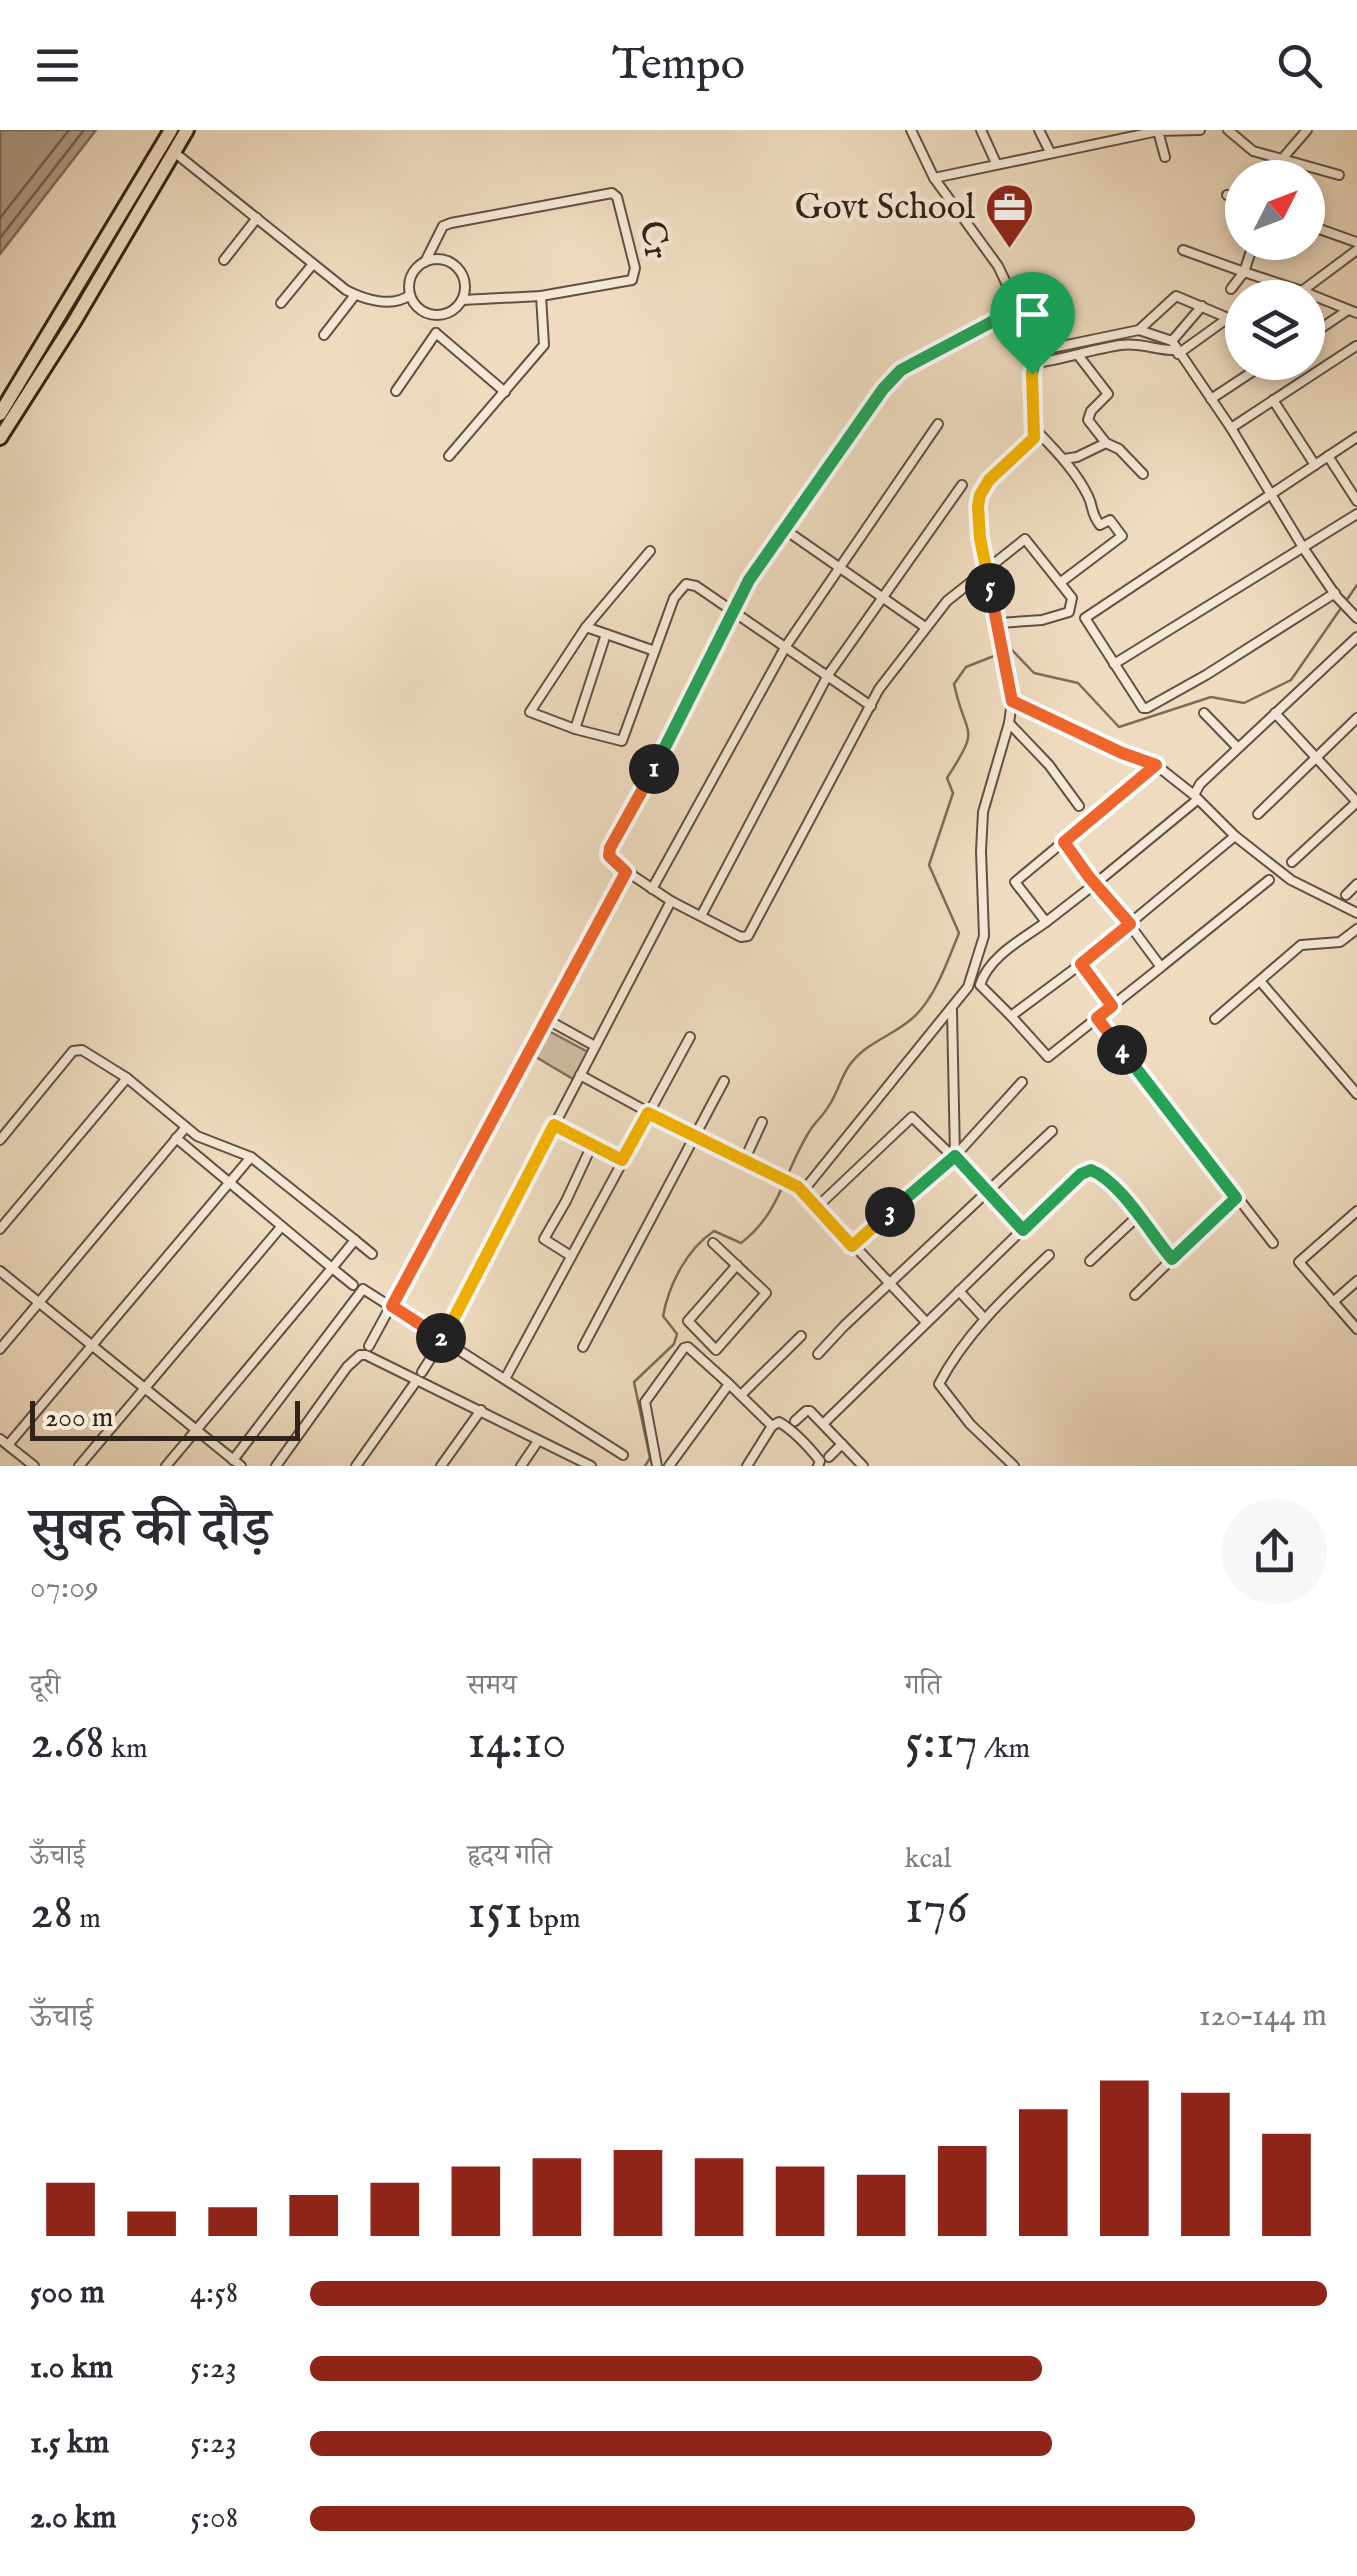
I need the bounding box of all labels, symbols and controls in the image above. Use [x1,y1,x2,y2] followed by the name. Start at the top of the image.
[612,37,745,94] text: Tempo
[30,38,85,93] icon: menu
[1272,38,1327,93] icon: search
[1225,160,1325,260] north arrow
[1225,160,1325,380] map controls
[984,182,1036,250] office icon: Govt School
[795,186,975,231] place label: Govt School
[628,218,678,262] street label: Cr
[990,272,1075,375] pin
[1225,280,1325,380] button: layers
[1005,287,1060,342] icon: arrive
[965,563,1015,613] pin: 5
[985,570,995,605] text: 5
[629,744,679,794] pin: 1
[649,751,659,786] text: 1
[1097,1025,1147,1075] pin: 4
[1115,1032,1129,1067] text: 4
[865,1187,915,1237] pin: 3
[885,1194,895,1229] text: 3
[416,1313,466,1363] pin: 2
[434,1320,448,1355] text: 2
[30,1396,300,1441] scale bar
[45,1401,113,1436] text: 200 m
[30,1495,271,1565] text: सुबह की दौड़
[1222,1499,1327,1604] button: share
[30,1568,99,1609] text: 07:09
[30,1669,60,1704] text: दूरी
[467,1669,517,1704] text: समय
[905,1669,941,1704] text: गति
[30,1712,105,1775] text: 2.68
[467,1712,567,1775] text: 14:10
[905,1712,978,1775] text: 5:17
[105,1732,148,1767] text: km
[978,1732,1030,1767] text: /km
[30,1839,85,1874] text: ऊँचाई
[467,1839,552,1874] text: हृदय गति
[905,1842,951,1877] text: kcal
[905,1877,968,1940] text: 176
[30,1882,73,1945] text: 28
[467,1882,523,1945] text: 151
[73,1902,101,1937] text: m
[523,1902,581,1937] text: bpm
[1199,1996,1327,2037] text: 120–144 m
[30,1997,93,2038] text: ऊँचाई
[30,2273,105,2314] text: 500 m
[190,2273,238,2314] text: 4:58
[30,2348,113,2389] text: 1.0 km
[190,2348,237,2389] text: 5:23
[30,2423,109,2464] text: 1.5 km
[190,2423,237,2464] text: 5:23
[30,2498,116,2539] text: 2.0 km
[190,2498,238,2539] text: 5:08

